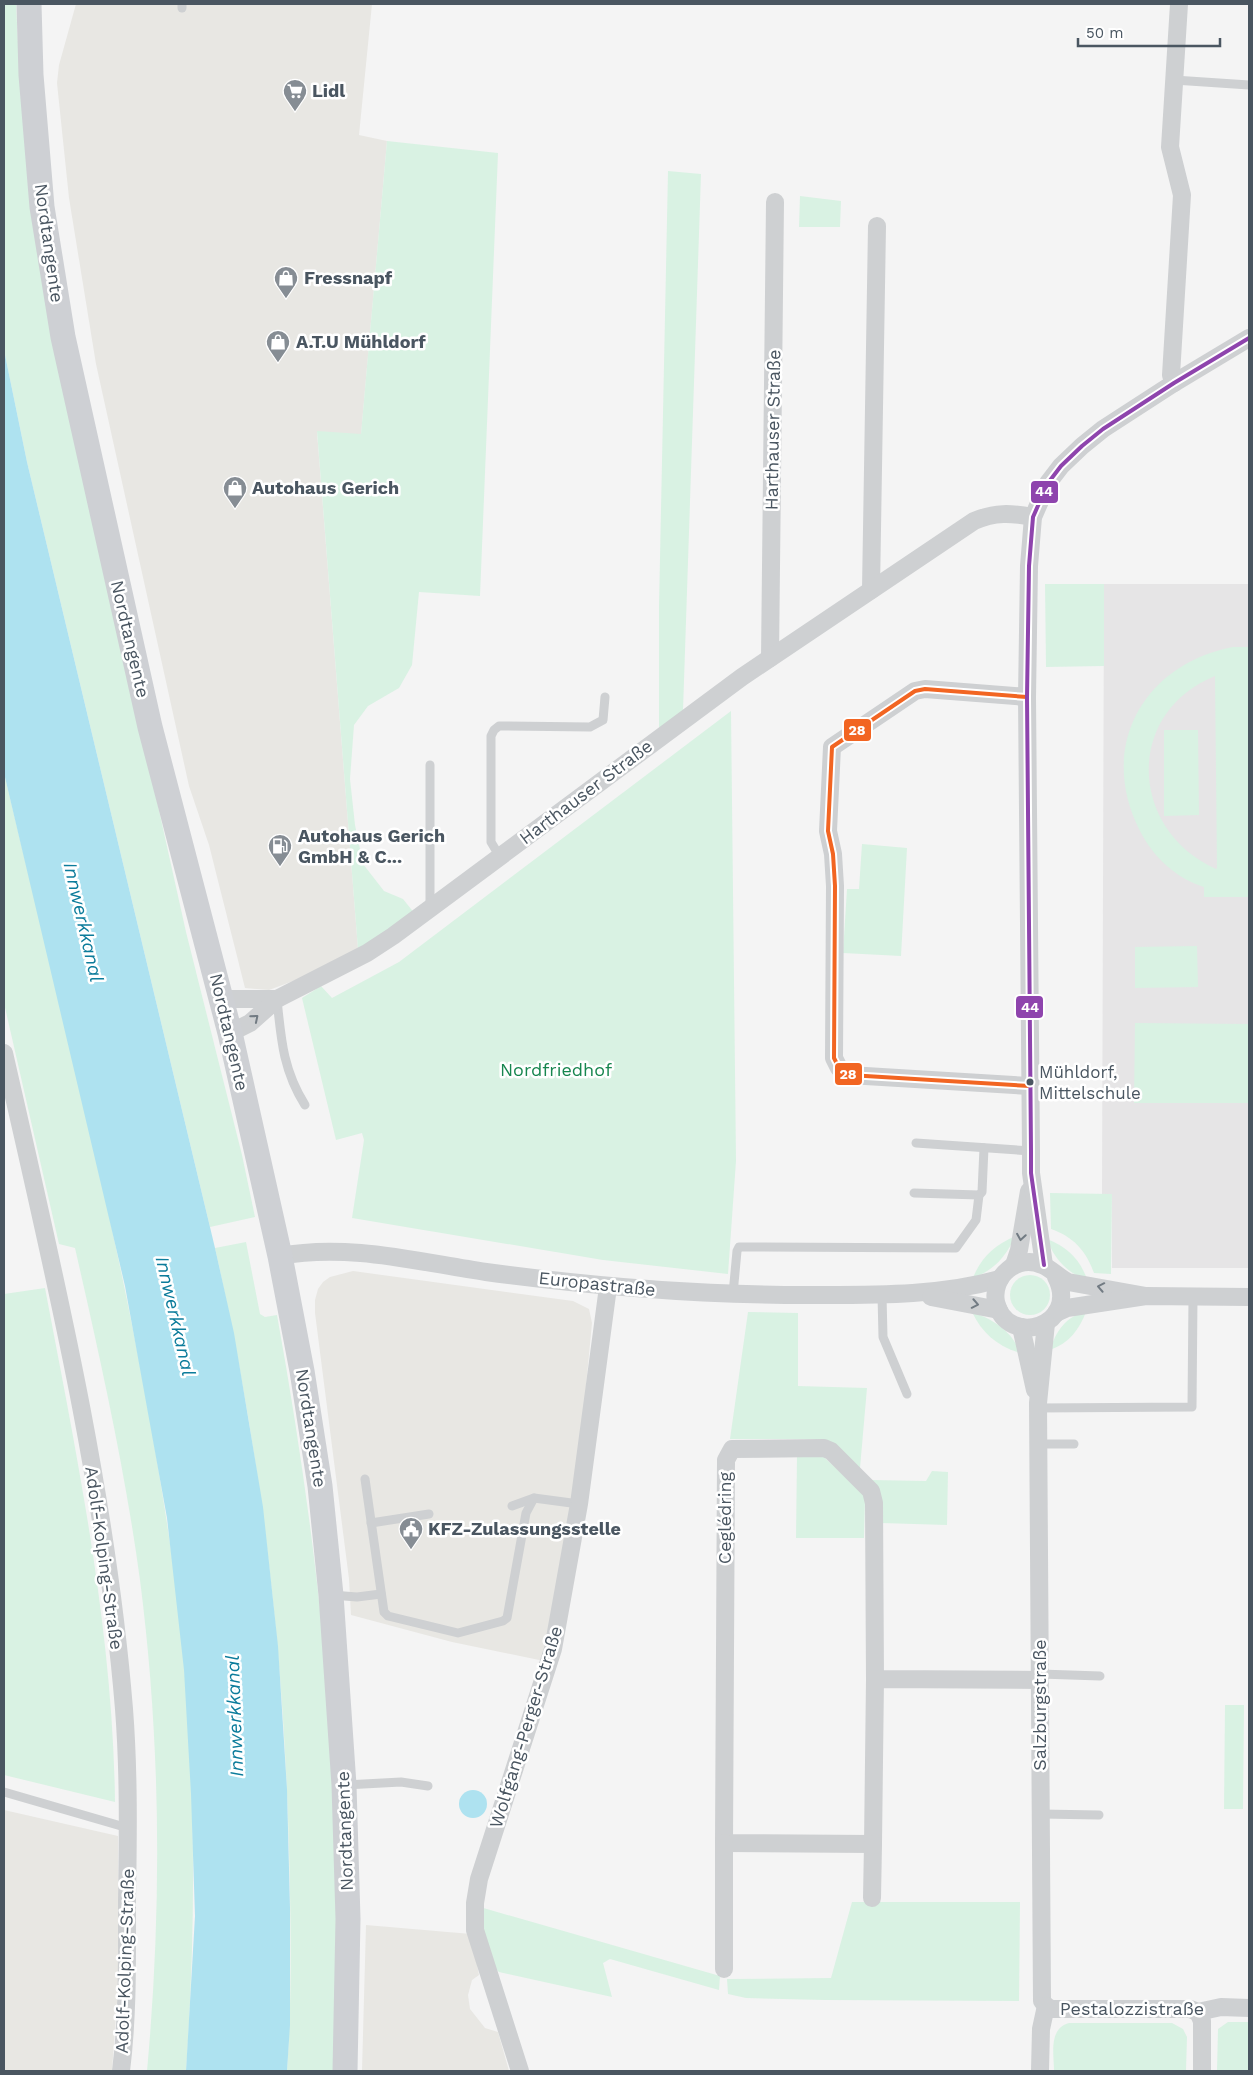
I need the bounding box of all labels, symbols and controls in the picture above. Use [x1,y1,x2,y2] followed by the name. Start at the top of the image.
[1078,15,1220,47] scale bar
[1086,24,1123,42] text: 50 m
[282,78,308,112] supermarket icon: Lidl
[312,80,345,101] place label: Lidl
[31,182,68,304] street label: Nordtangente
[273,265,299,299] shop icon: Fressnapf
[304,267,393,288] place label: Fressnapf
[265,329,291,363] shop icon: A.T.U Mühldorf
[296,331,426,352] place label: A.T.U Mühldorf
[761,349,784,511] street label: Harthauser Straße
[222,475,248,509] shop icon: Autohaus Gerich
[252,477,399,498] place label: Autohaus Gerich
[1030,480,1059,504] line badge: 44
[1035,483,1053,499] text: 44
[107,578,154,700] street label: Nordtangente
[843,718,872,742] line badge: 28
[848,722,866,738] text: 28
[515,735,656,848] street label: Harthauser Straße
[298,825,445,867] place label: Autohaus Gerich GmbH & C...
[267,833,293,867] fuel station icon: Autohaus Gerich GmbH & C...
[59,860,109,984] water label: Innwerkkanal
[206,971,253,1093] street label: Nordtangente
[1015,995,1044,1019] line badge: 44
[1021,999,1039,1015] text: 44
[250,1015,259,1024] one-way arrow
[500,1059,612,1080] park label: Nordfriedhof
[834,1062,863,1086] line badge: 28
[1039,1062,1141,1103] place label: Mühldorf, Mittelschule
[839,1066,857,1082] text: 28
[1025,1077,1035,1087] marker: Mühldorf, Mittelschule
[1017,1233,1027,1241] one-way arrow
[151,1254,201,1378] water label: Innwerkkanal
[538,1267,657,1300] street label: Europastraße
[1096,1282,1105,1293] one-way arrow
[970,1298,979,1308] one-way arrow
[292,1367,331,1489] street label: Nordtangente
[81,1465,128,1651] street label: Adolf-Kolping-Straße
[714,1471,735,1564] street label: Ceglédring
[398,1516,424,1550] public building icon: KFZ-Zulassungsstelle
[428,1518,621,1539] place label: KFZ-Zulassungsstelle
[485,1623,566,1830] street label: Wolfgang-Perger-Straße
[1029,1639,1050,1771] street label: Salzburgstraße
[221,1654,248,1777] water label: Innwerkkanal
[332,1771,357,1891] street label: Nordtangente
[111,1868,138,2054] street label: Adolf-Kolping-Straße
[1060,1998,1204,2019] street label: Pestalozzistraße

